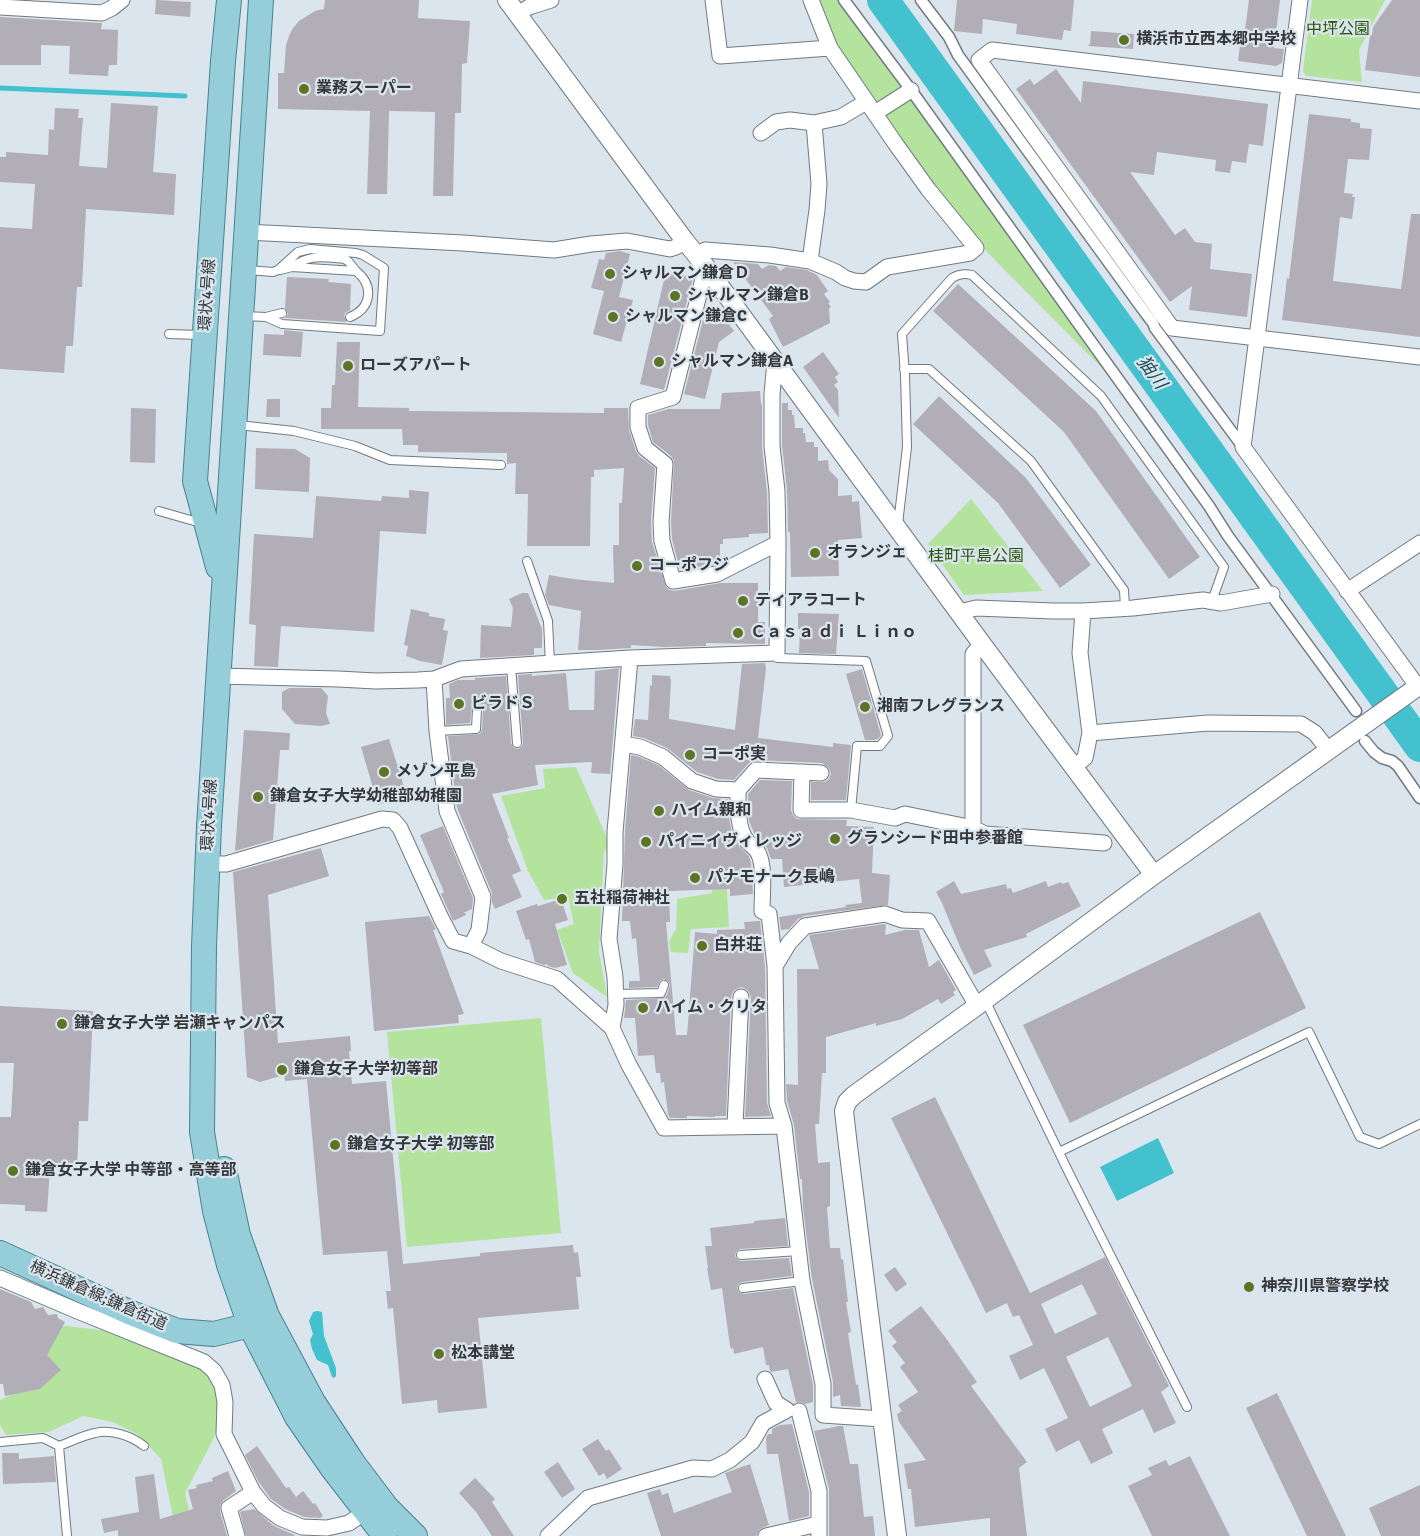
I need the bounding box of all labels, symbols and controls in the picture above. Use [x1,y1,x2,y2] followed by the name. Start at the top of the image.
[1306,20,1370,40] park label: 中坪公園
[1136,30,1296,50] place label: 横浜市立西本郷中学校
[1117,33,1131,47] marker: 横浜市立西本郷中学校
[316,79,412,99] place label: 業務スーパー
[297,82,311,96] marker: 業務スーパー
[196,258,220,332] street label: 環状4号線
[622,264,750,284] place label: シャルマン鎌倉Ｄ
[603,267,617,281] marker: シャルマン鎌倉Ｄ
[687,286,809,306] place label: シャルマン鎌倉B
[668,289,682,303] marker: シャルマン鎌倉B
[625,307,747,327] place label: シャルマン鎌倉C
[606,310,620,324] marker: シャルマン鎌倉C
[671,352,793,372] place label: シャルマン鎌倉A
[1132,352,1170,394] water label: 㹨川
[652,355,666,369] marker: シャルマン鎌倉A
[360,356,472,376] place label: ローズアパート
[341,359,355,373] marker: ローズアパート
[827,543,907,563] place label: オランジェ
[808,546,822,560] marker: オランジェ
[928,547,1024,567] park label: 桂町平島公園
[649,556,729,576] place label: コーポフジ
[630,559,644,573] marker: コーポフジ
[755,591,867,611] place label: ティアラコート
[736,594,750,608] marker: ティアラコート
[750,623,917,643] place label: Ｃａｓａ ｄｉ Ｌｉｎｏ
[731,626,745,640] marker: Ｃａｓａ ｄｉ Ｌｉｎｏ
[471,694,535,714] place label: ビラドＳ
[452,697,466,711] marker: ビラドＳ
[877,697,1005,717] place label: 湘南フレグランス
[858,700,872,714] marker: 湘南フレグランス
[702,745,766,765] place label: コーポ実
[683,748,697,762] marker: コーポ実
[396,762,476,782] place label: メゾン平島
[377,765,391,779] marker: メゾン平島
[199,778,221,852] street label: 環状4号線
[270,787,462,807] place label: 鎌倉女子大学幼稚部幼稚園
[251,790,265,804] marker: 鎌倉女子大学幼稚部幼稚園
[671,801,751,821] place label: ハイム親和
[652,804,666,818] marker: ハイム親和
[847,829,1023,849] place label: グランシード田中参番館
[658,832,802,852] place label: パイニイヴィレッジ
[828,832,842,846] marker: グランシード田中参番館
[639,835,653,849] marker: パイニイヴィレッジ
[707,868,835,888] place label: パナモナーク長嶋
[688,871,702,885] marker: パナモナーク長嶋
[574,889,670,909] place label: 五社稲荷神社
[555,892,569,906] marker: 五社稲荷神社
[714,936,762,956] place label: 白井荘
[695,939,709,953] marker: 白井荘
[655,998,767,1018] place label: ハイム・クリタ
[636,1001,650,1015] marker: ハイム・クリタ
[74,1014,286,1034] place label: 鎌倉女子大学 岩瀬キャンパス
[55,1017,69,1031] marker: 鎌倉女子大学 岩瀬キャンパス
[294,1060,438,1080] place label: 鎌倉女子大学初等部
[275,1063,289,1077] marker: 鎌倉女子大学初等部
[347,1135,495,1155] place label: 鎌倉女子大学 初等部
[328,1138,342,1152] marker: 鎌倉女子大学 初等部
[25,1161,237,1181] place label: 鎌倉女子大学 中等部・高等部
[6,1164,20,1178] marker: 鎌倉女子大学 中等部・高等部
[26,1257,170,1335] street label: 横浜鎌倉線;鎌倉街道
[1261,1277,1389,1297] place label: 神奈川県警察学校
[1242,1280,1256,1294] marker: 神奈川県警察学校
[451,1344,515,1364] place label: 松本講堂
[432,1347,446,1361] marker: 松本講堂

